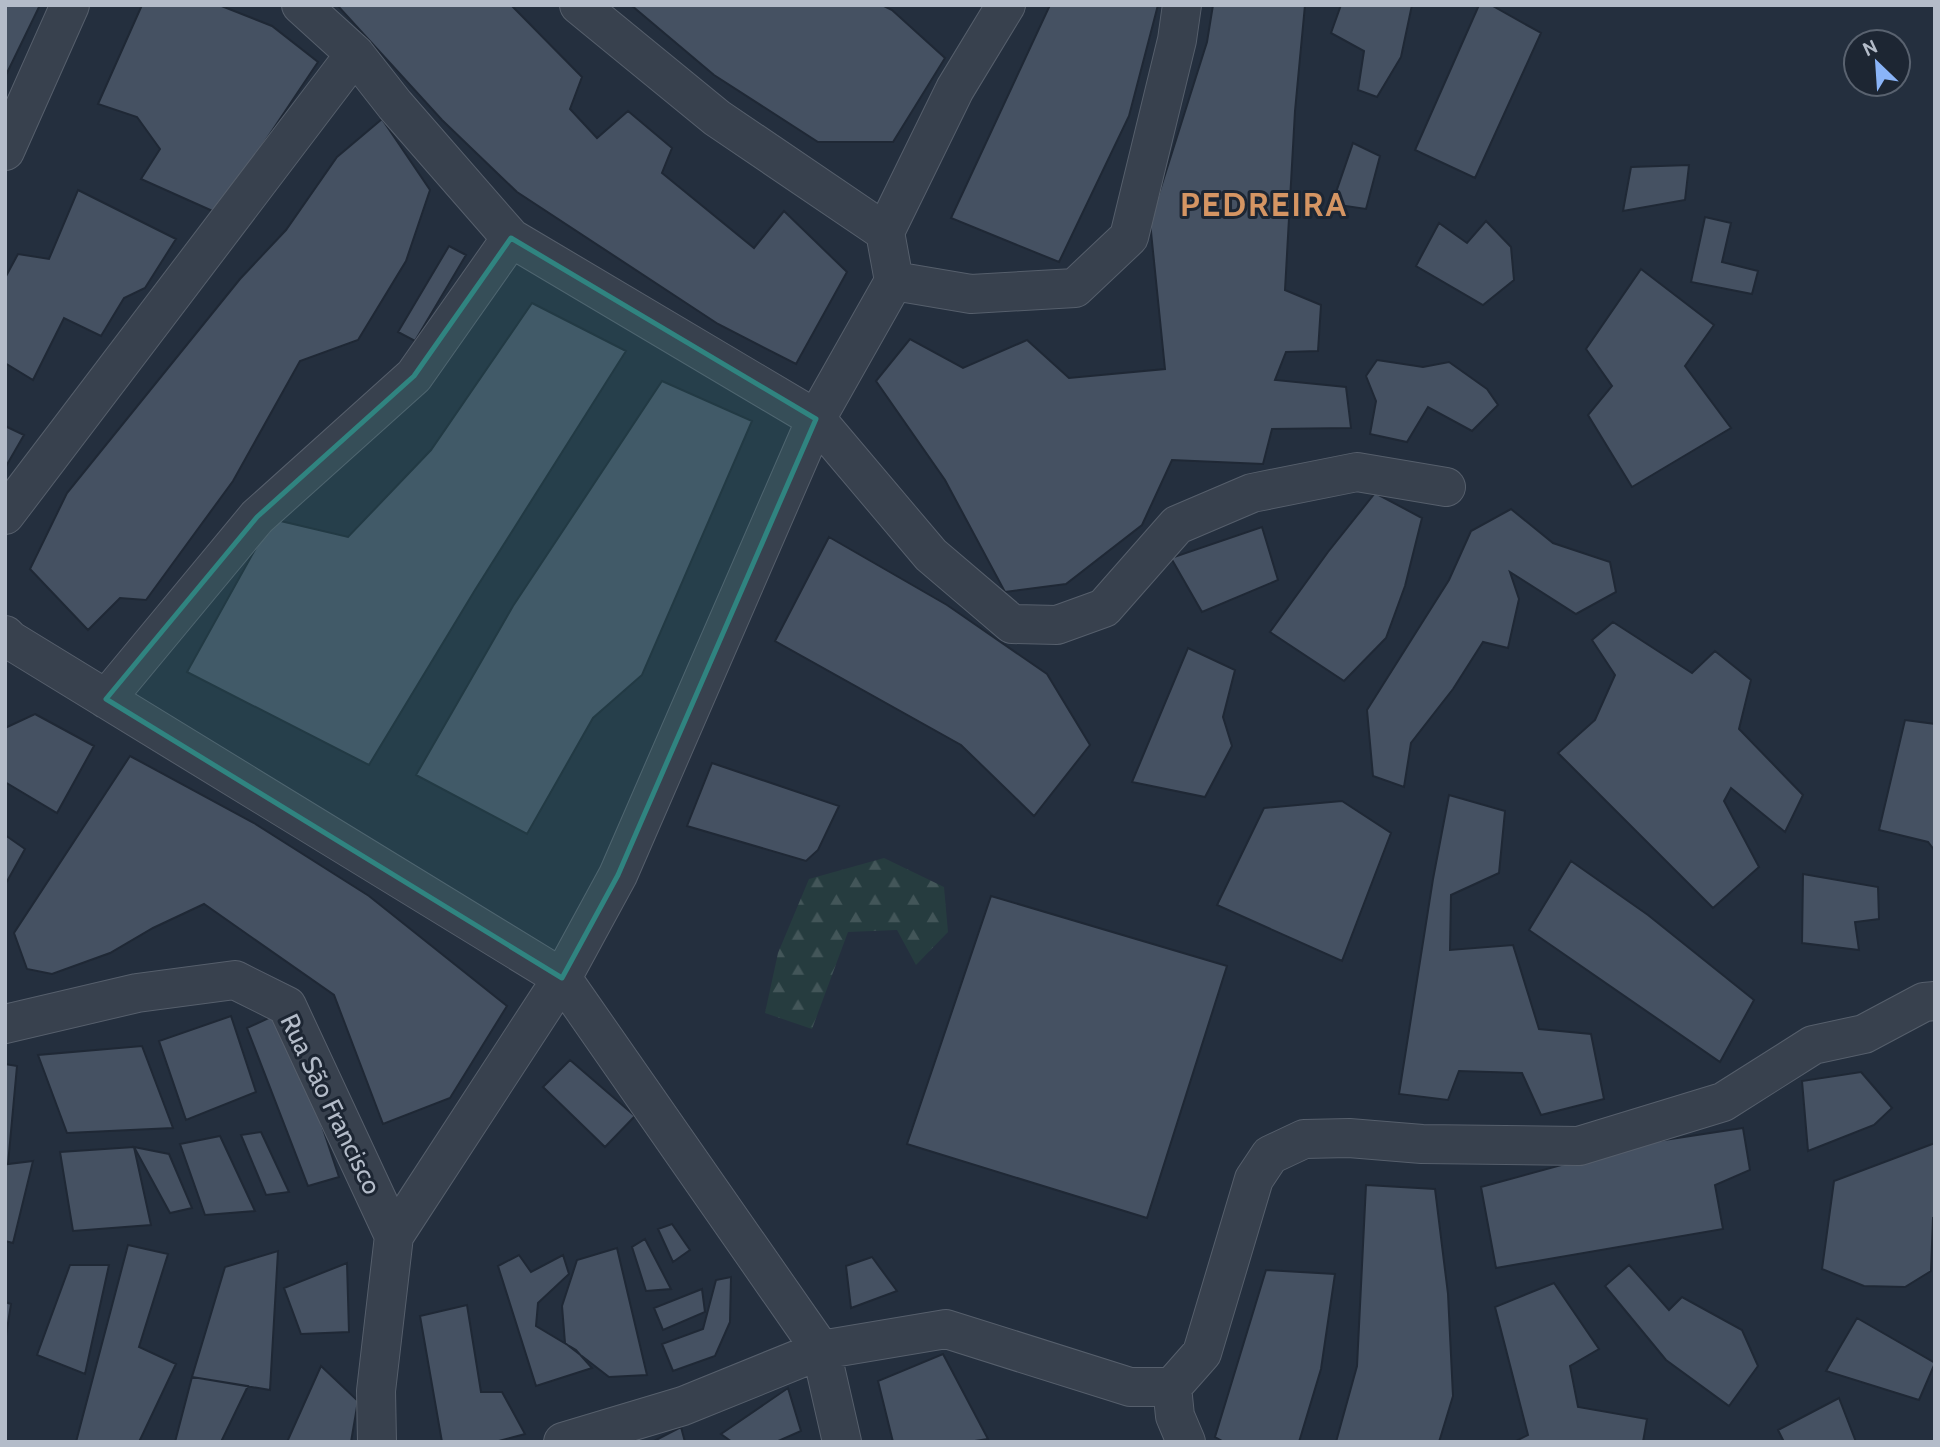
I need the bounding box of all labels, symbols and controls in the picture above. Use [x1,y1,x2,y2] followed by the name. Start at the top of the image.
[1842,28,1912,98] north arrow
[1859,35,1881,61] text: N
[1180,184,1348,224] district label: PEDREIRA
[274,1009,388,1199] street label: Rua São Francisco

